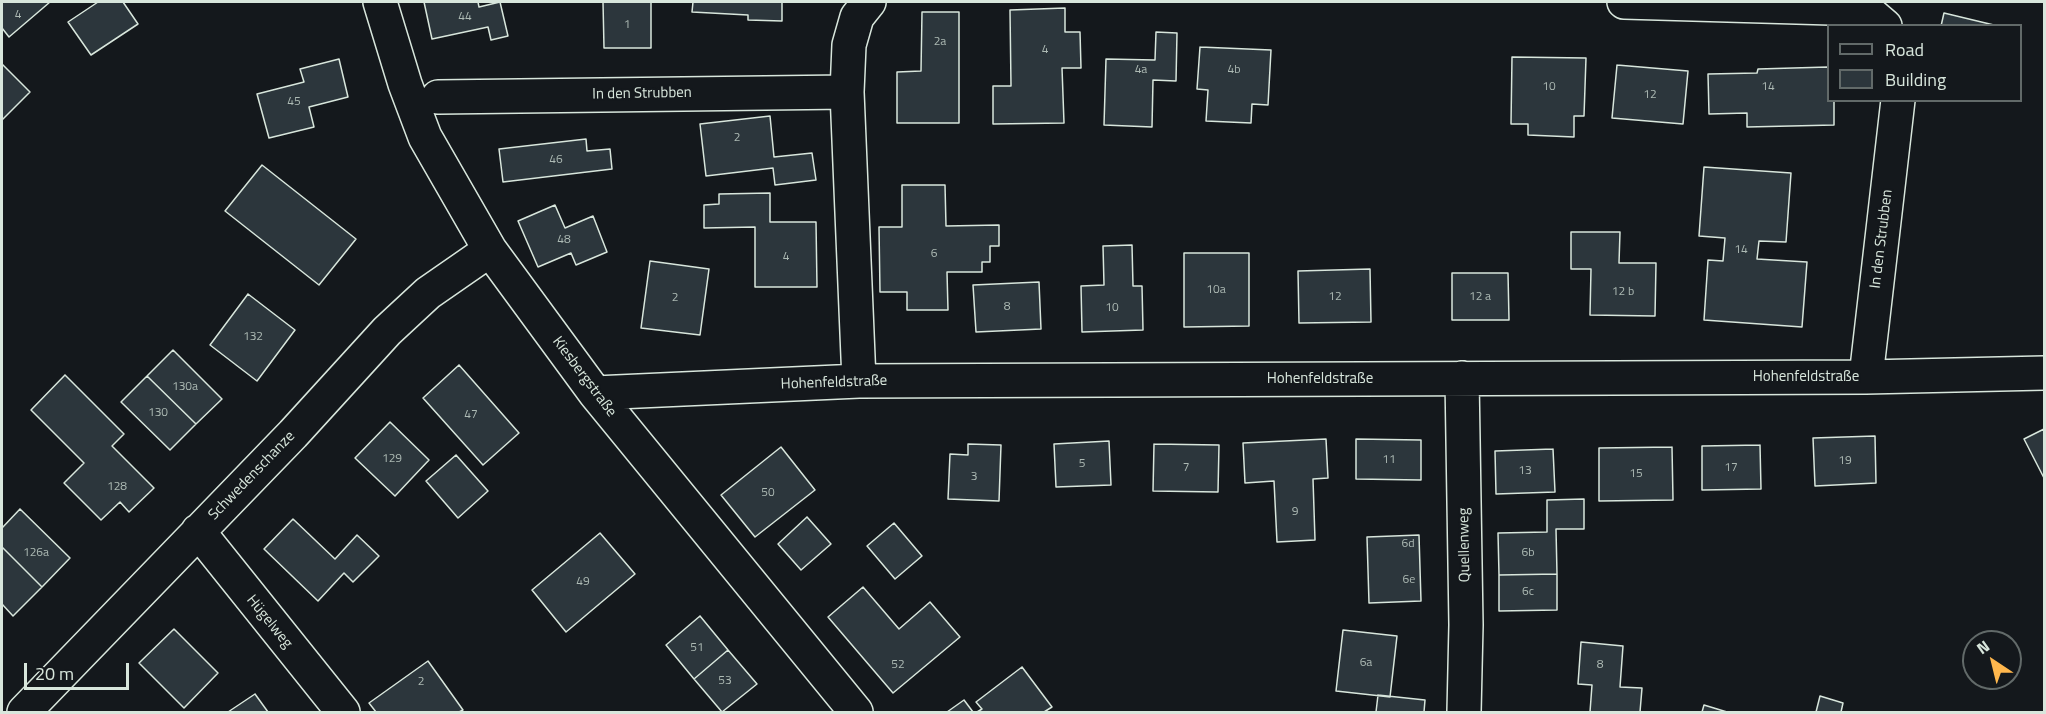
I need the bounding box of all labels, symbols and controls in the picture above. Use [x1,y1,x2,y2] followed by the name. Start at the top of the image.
[15,8,21,22] house number: 4
[458,10,472,24] house number: 44
[624,18,630,32] house number: 1
[1827,24,2022,102] legend
[934,35,946,49] house number: 2a
[1885,36,1924,63] text: Road
[1042,43,1048,57] house number: 4
[1135,63,1147,77] house number: 4a
[1227,63,1241,77] house number: 4b
[1885,66,1946,93] text: Building
[1542,80,1556,94] house number: 10
[1761,80,1775,94] house number: 14
[592,84,692,104] street label: In den Strubben
[1643,88,1657,102] house number: 12
[287,95,301,109] house number: 45
[734,131,740,145] house number: 2
[549,153,563,167] house number: 46
[1867,188,1897,290] street label: In den Strubben
[557,233,571,247] house number: 48
[1734,243,1748,257] house number: 14
[931,247,937,261] house number: 6
[783,250,789,264] house number: 4
[1206,283,1226,297] house number: 10a
[1612,285,1634,299] house number: 12 b
[1328,290,1342,304] house number: 12
[1469,290,1491,304] house number: 12 a
[672,291,678,305] house number: 2
[1004,300,1010,314] house number: 8
[1105,301,1119,315] house number: 10
[243,330,263,344] house number: 132
[548,333,620,421] street label: Kiesbergstraße
[1753,368,1859,386] street label: Hohenfeldstraße
[1267,370,1373,388] street label: Hohenfeldstraße
[780,372,888,394] street label: Hohenfeldstraße
[172,380,198,394] house number: 130a
[148,406,168,420] house number: 130
[464,408,478,422] house number: 47
[205,428,299,524] street label: Schwedenschanze
[382,452,402,466] house number: 129
[1382,453,1396,467] house number: 11
[1838,454,1852,468] house number: 19
[1079,457,1085,471] house number: 5
[1183,461,1189,475] house number: 7
[1724,461,1738,475] house number: 17
[1518,464,1532,478] house number: 13
[1629,467,1643,481] house number: 15
[971,470,977,484] house number: 3
[107,480,127,494] house number: 128
[761,486,775,500] house number: 50
[1292,505,1298,519] house number: 9
[1455,508,1475,582] street label: Quellenweg
[1401,537,1415,551] house number: 6d
[23,546,49,560] house number: 126a
[1521,546,1535,560] house number: 6b
[1403,573,1415,587] house number: 6e
[576,575,590,589] house number: 49
[1522,585,1534,599] house number: 6c
[242,592,296,652] street label: Hügelweg
[1962,630,2022,690] north arrow
[1971,634,1994,660] text: N
[690,641,704,655] house number: 51
[27,651,132,689] scale bar
[1360,656,1372,670] house number: 6a
[891,658,905,672] house number: 52
[1597,658,1603,672] house number: 8
[35,660,74,687] text: 20 m
[718,674,732,688] house number: 53
[418,675,424,689] house number: 2

